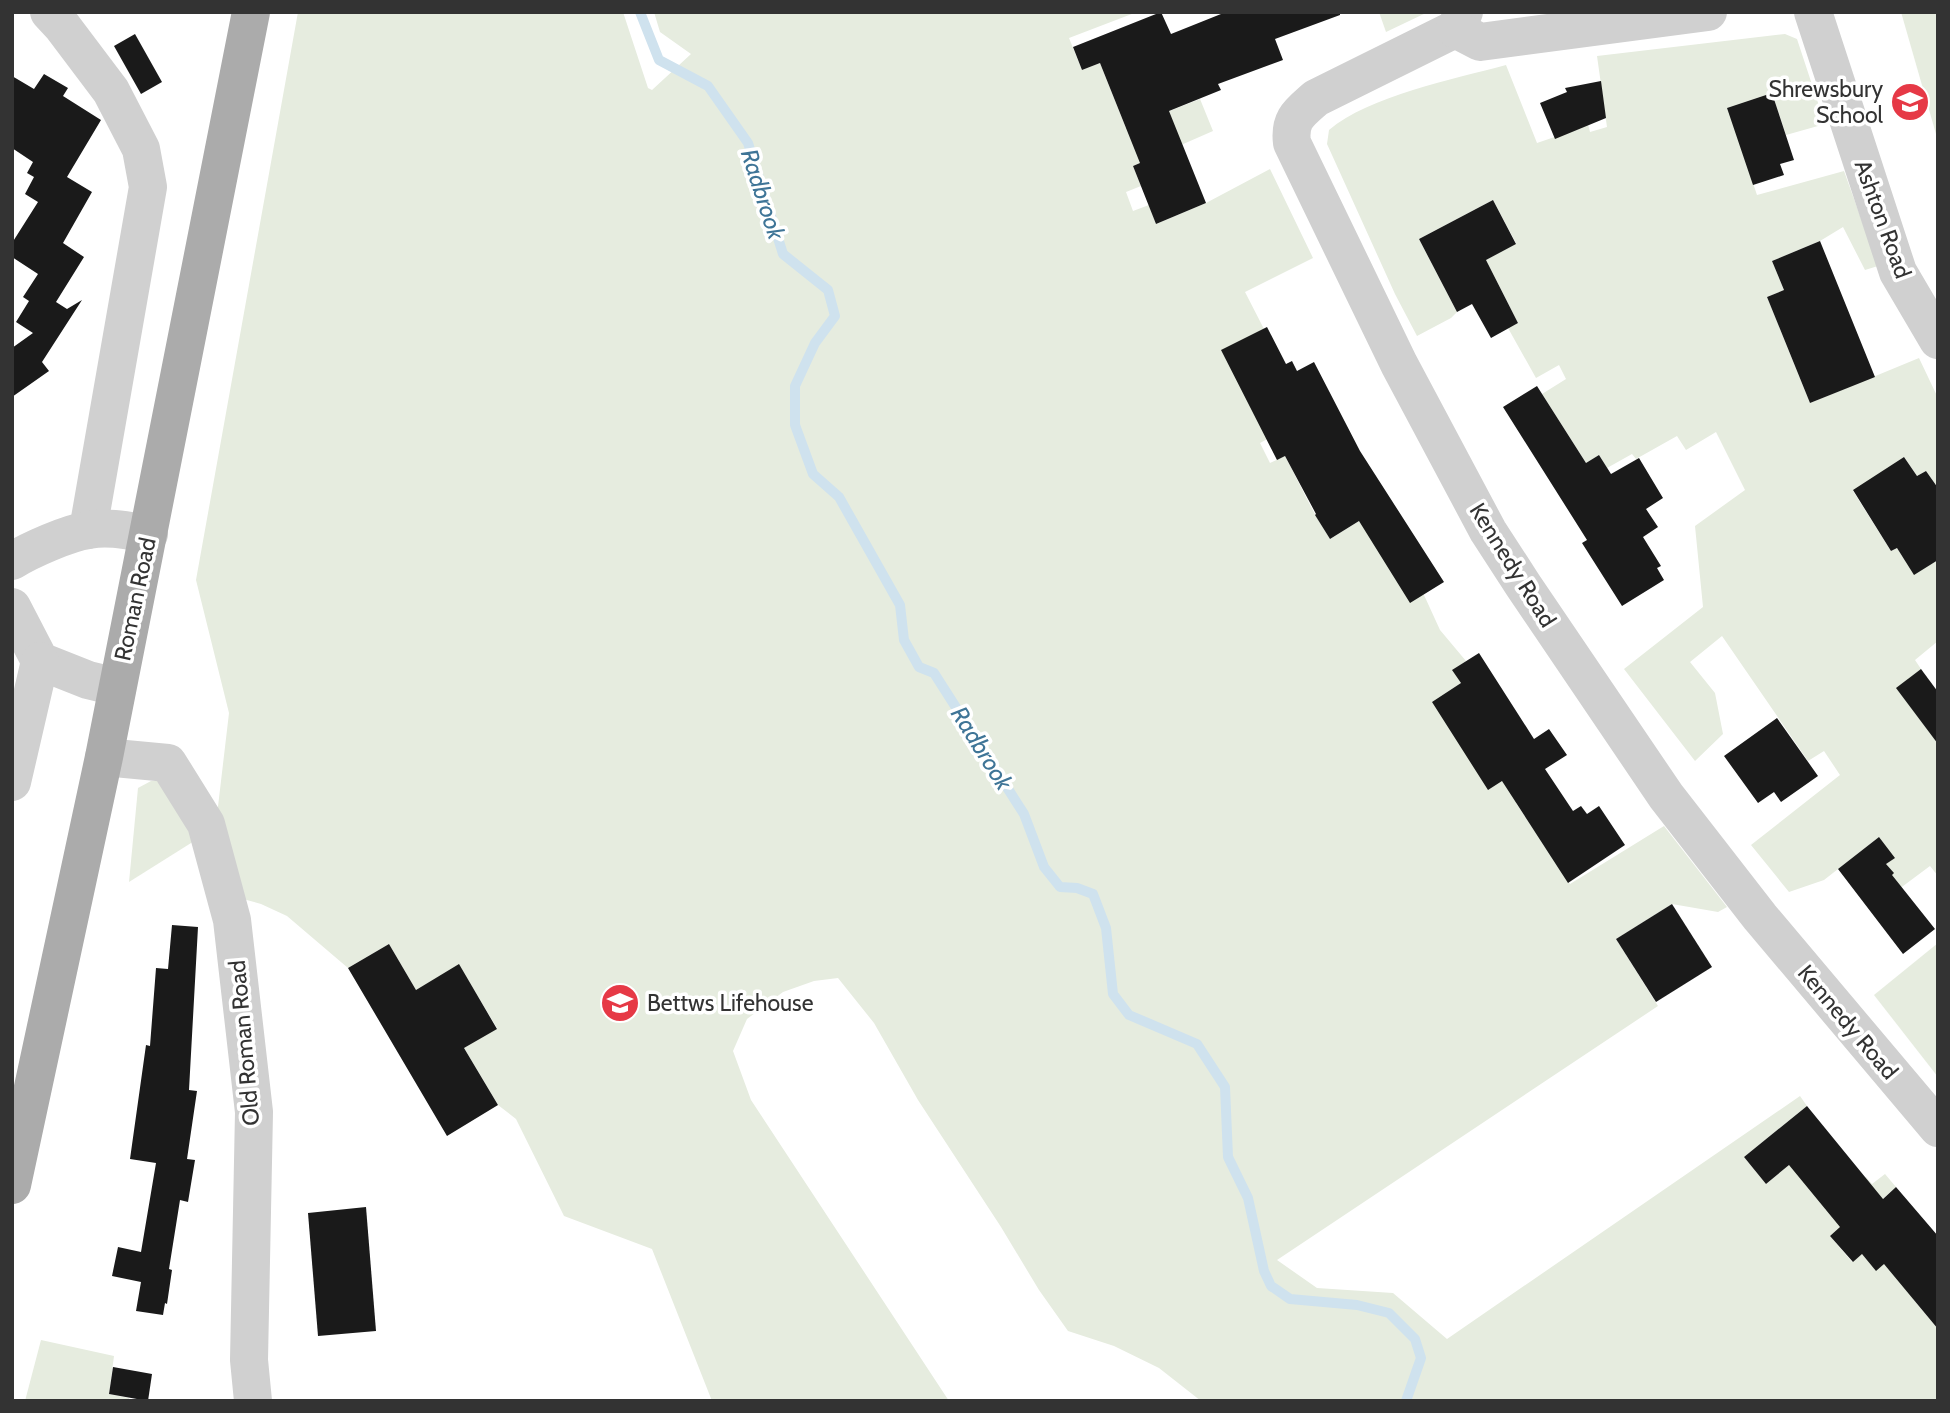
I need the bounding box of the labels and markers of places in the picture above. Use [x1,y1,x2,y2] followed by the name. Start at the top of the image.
[1769,75,1884,129] place label: Shrewsbury School
[1889,81,1931,123] school or university icon: Shrewsbury School
[599,982,641,1024] school or university icon: Bettws Lifehouse
[647,989,814,1017] place label: Bettws Lifehouse

